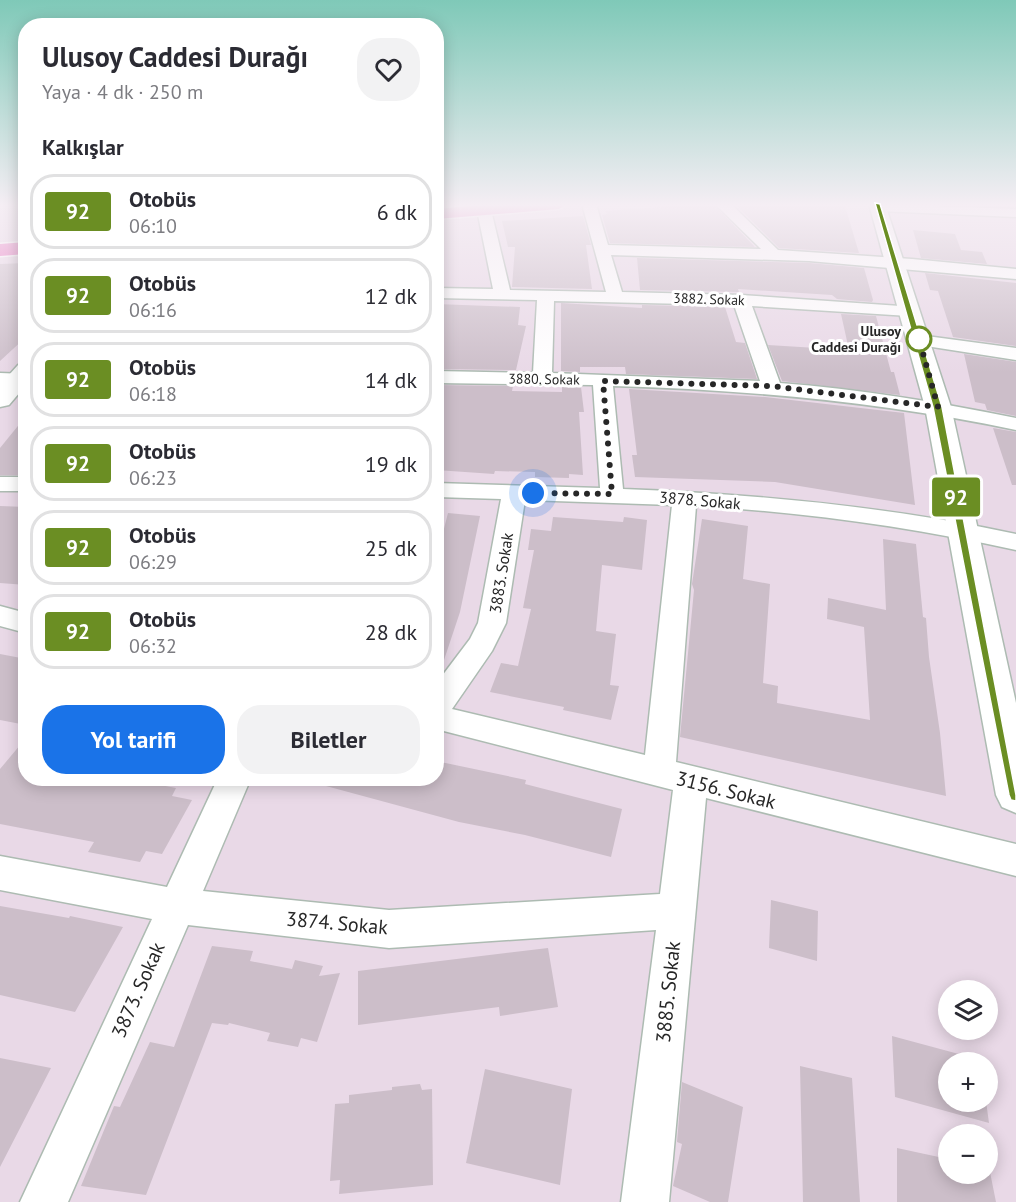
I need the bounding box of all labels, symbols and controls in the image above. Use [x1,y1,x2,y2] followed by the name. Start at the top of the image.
[42,38,308,75] text: Ulusoy Caddesi Durağı
[357,38,420,101] button: heart
[42,79,203,105] text: Yaya · 4 dk · 250 m
[42,133,124,161] text: Kalkışlar
[129,185,196,213] text: Otobüs
[66,198,90,225] text: 92
[377,198,417,226] text: 6 dk
[129,213,177,239] text: 06:10
[129,269,196,297] text: Otobüs
[66,282,90,309] text: 92
[365,282,417,310] text: 12 dk
[673,289,745,309] street label: 3882. Sokak
[129,297,177,323] text: 06:16
[811,322,901,356] place label: Ulusoy Caddesi Durağı
[906,326,932,352] marker: Ulusoy Caddesi Durağı
[129,353,196,381] text: Otobüs
[66,366,90,393] text: 92
[365,366,417,394] text: 14 dk
[508,369,580,389] street label: 3880. Sokak
[129,381,177,407] text: 06:18
[129,437,196,465] text: Otobüs
[66,450,90,477] text: 92
[365,450,417,478] text: 19 dk
[129,465,177,491] text: 06:23
[518,478,548,508] your location
[929,478,983,516] line badge: 92
[944,484,968,511] text: 92
[658,486,742,514] street label: 3878. Sokak
[129,521,196,549] text: Otobüs
[485,531,517,615] street label: 3883. Sokak
[66,534,90,561] text: 92
[365,534,417,562] text: 25 dk
[129,549,177,575] text: 06:29
[129,605,196,633] text: Otobüs
[66,618,90,645] text: 92
[365,618,417,646] text: 28 dk
[129,633,177,659] text: 06:32
[42,705,225,774] button: Yol tarifi
[237,705,420,774] button: Biletler
[673,765,779,815] street label: 3156. Sokak
[285,906,389,940] street label: 3874. Sokak
[105,938,171,1042] street label: 3873. Sokak
[650,939,686,1044] street label: 3885. Sokak
[938,980,998,1184] map controls
[938,980,998,1040] button: layers
[938,1052,998,1112] button: +
[938,1124,998,1184] button: −

